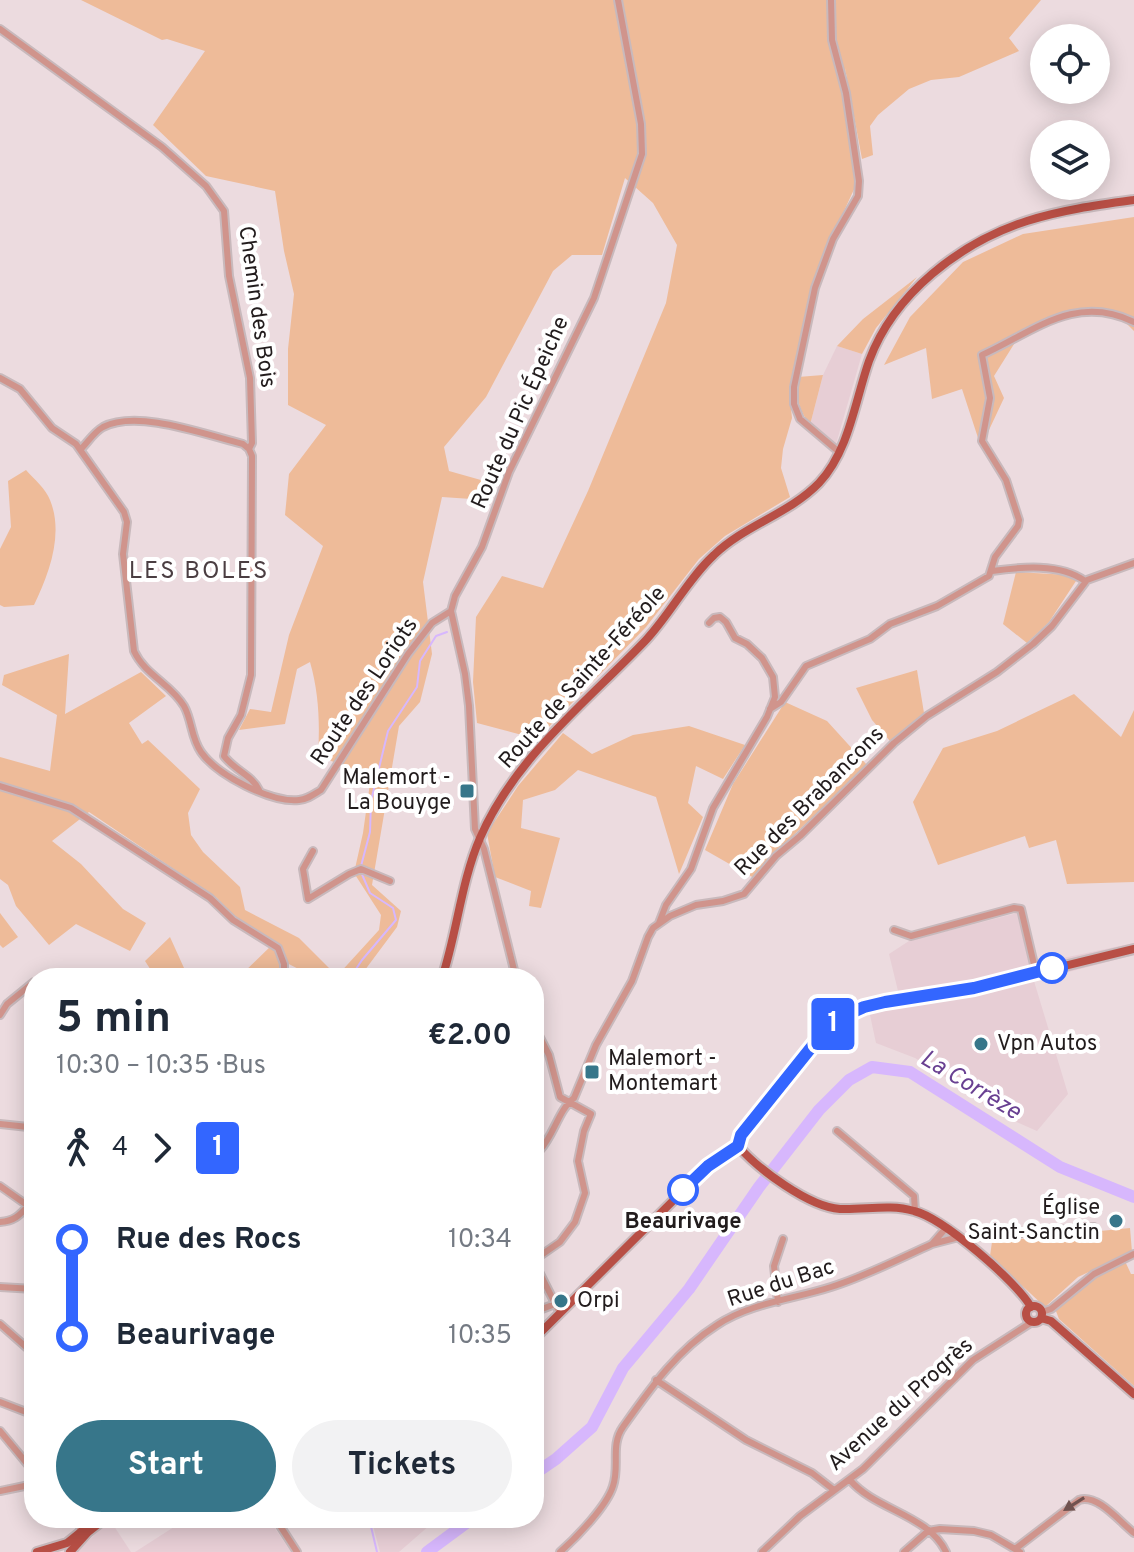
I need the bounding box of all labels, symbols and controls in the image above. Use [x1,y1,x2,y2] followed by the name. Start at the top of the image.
[1030,24,1110,200] map controls
[1030,24,1110,104] button: locate
[1030,120,1110,200] button: layers
[231,224,281,390] street label: Chemin des Bois
[464,312,576,514] street label: Route du Pic Épeiche
[129,557,269,587] district label: LES BOLES
[494,581,672,775] street label: Route de Sainte-Féréole
[306,613,424,771] street label: Route des Loriots
[730,722,890,882] street label: Rue des Brabancons
[342,765,451,817] place label: Malemort - La Bouyge
[458,782,476,800] marker: Malemort - La Bouyge
[1037,953,1067,983] unlabelled marker
[56,992,171,1048] text: 5 min
[807,998,859,1050] line badge: 1
[827,1006,839,1042] text: 1
[428,1018,512,1055] text: €2.00
[997,1031,1097,1058] place label: Vpn Autos
[972,1035,990,1053] marker: Vpn Autos
[914,1044,1026,1128] water label: La Corrèze
[608,1046,718,1098] place label: Malemort - Montemart
[56,1050,266,1083] text: 10:30 – 10:35 · Bus
[583,1063,601,1081] marker: Malemort - Montemart
[56,1126,100,1170] icon: walk
[140,1126,184,1170] icon: forward
[212,1130,223,1166] text: 1
[112,1132,128,1165] text: 4
[668,1175,698,1205] marker: Beaurivage
[967,1193,1100,1247] place label: Église Saint-Sanctin
[625,1209,741,1236] place label: Beaurivage
[1107,1212,1125,1230] marker: Église Saint-Sanctin
[116,1222,302,1259] text: Rue des Rocs
[448,1224,512,1257] text: 10:34
[724,1254,838,1314] street label: Rue du Bac
[577,1288,620,1315] place label: Orpi
[552,1292,570,1310] marker: Orpi
[116,1318,275,1355] text: Beaurivage
[448,1320,512,1353] text: 10:35
[823,1333,979,1477] street label: Avenue du Progrès
[56,1420,276,1512] button: Start
[292,1420,512,1512] button: Tickets
[1064,1497,1085,1512] one-way arrow

